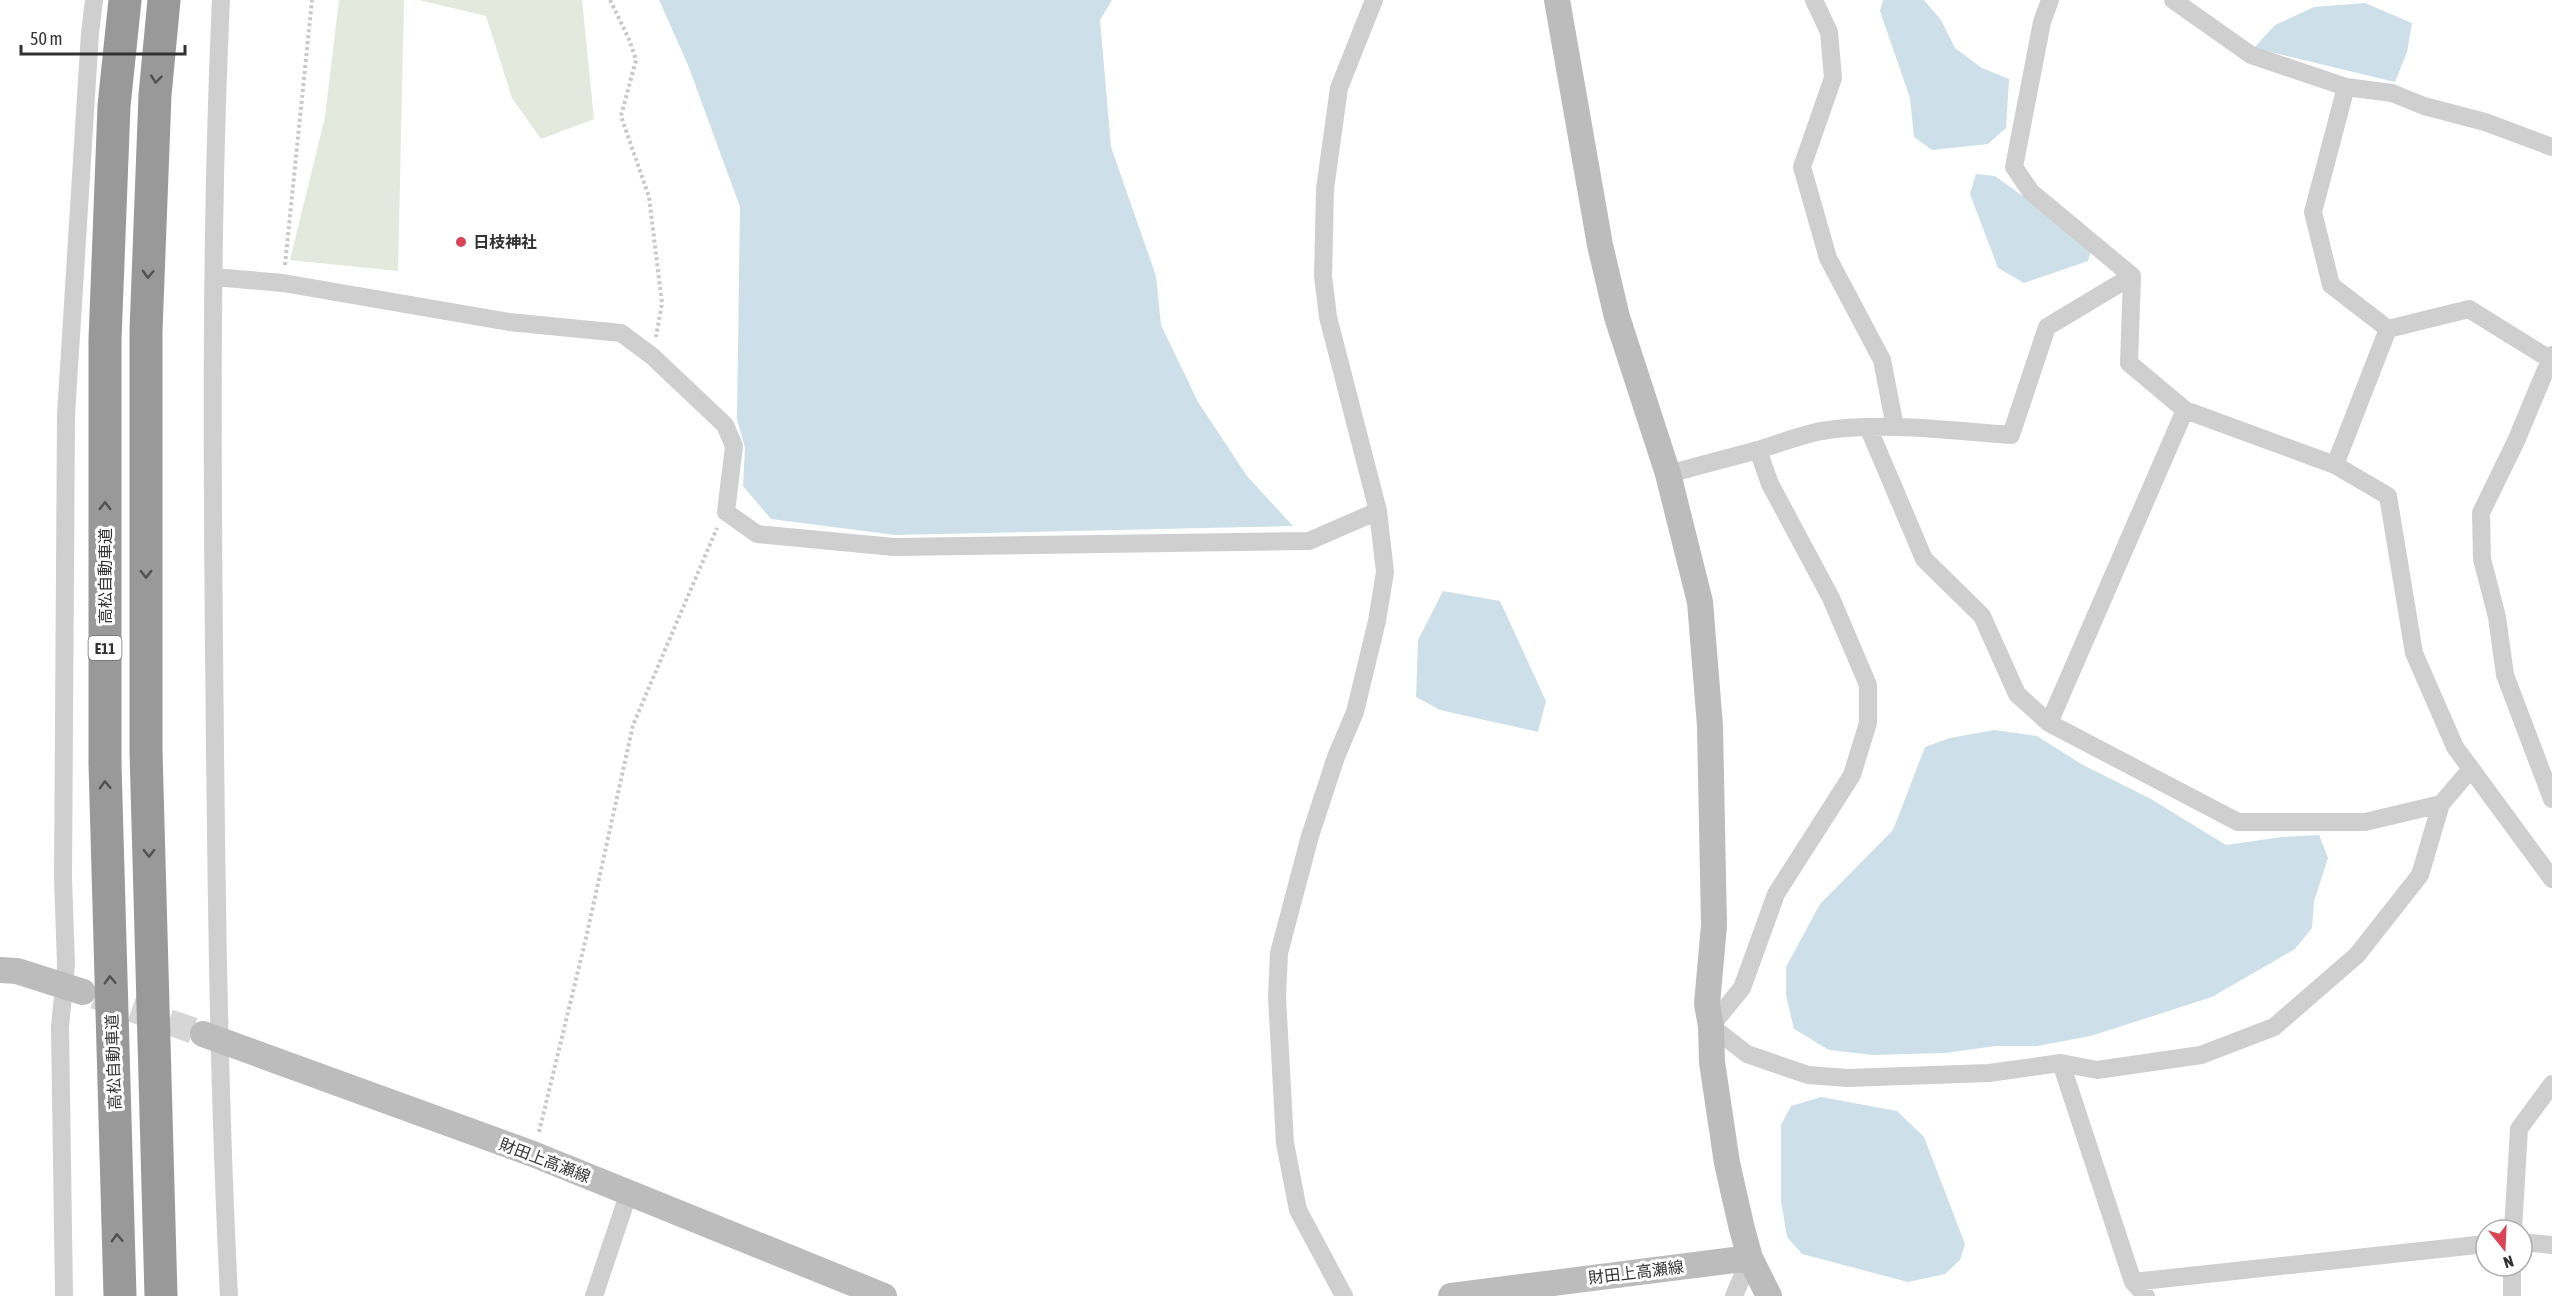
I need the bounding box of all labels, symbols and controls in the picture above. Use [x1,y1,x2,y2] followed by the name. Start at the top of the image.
[21,18,184,56] scale bar
[30,28,62,49] text: 50 m
[150,75,163,84] one-way arrow
[473,233,537,251] place label: 日枝神社
[454,235,468,249] marker: 日枝神社
[142,269,155,278] one-way arrow
[99,501,111,510] one-way arrow
[96,528,114,624] street label: 高松自動車道
[140,569,152,578] one-way arrow
[88,636,122,660] road number: E11
[99,780,111,789] one-way arrow
[142,848,155,857] one-way arrow
[104,975,117,984] one-way arrow
[102,1014,124,1110] street label: 高松自動車道
[497,1134,593,1186] street label: 財田上高瀬線
[2474,1218,2534,1278] north arrow
[111,1233,124,1242] one-way arrow
[2501,1252,2516,1272] text: N
[1587,1257,1685,1287] street label: 財田上高瀬線

